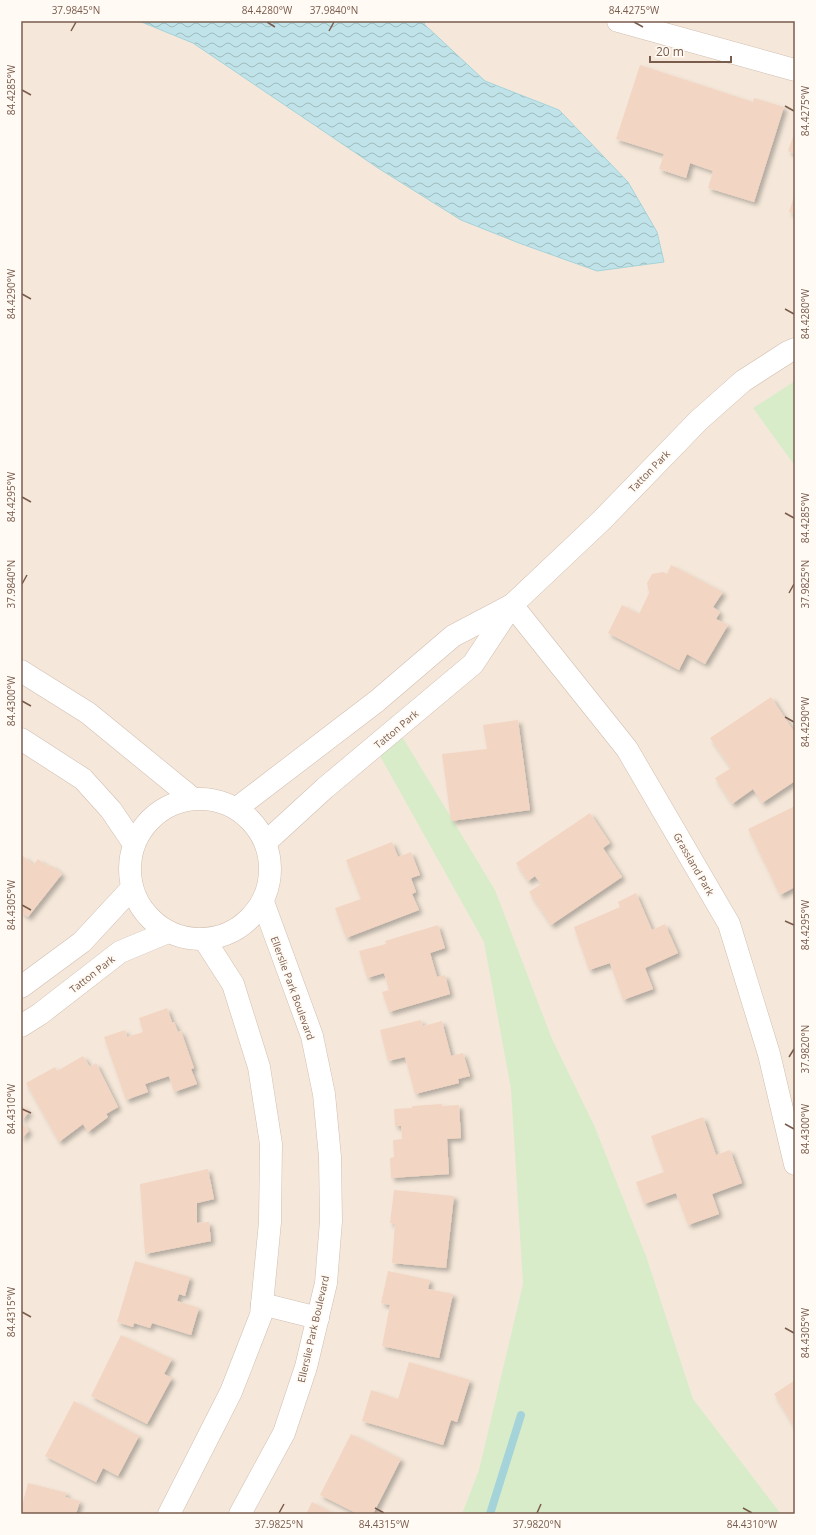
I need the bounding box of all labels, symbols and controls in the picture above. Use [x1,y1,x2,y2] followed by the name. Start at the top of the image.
[52,3,100,17] text: 37.9845°N
[242,3,293,17] text: 84.4280°W
[310,3,358,17] text: 37.9840°N
[609,3,660,17] text: 84.4275°W
[650,38,731,64] scale bar
[656,43,684,60] text: 20 m
[4,64,18,115] text: 84.4285°W
[798,85,812,136] text: 84.4275°W
[4,268,18,319] text: 84.4290°W
[798,288,812,339] text: 84.4280°W
[625,446,673,495] street label: Tatton Park
[4,471,18,522] text: 84.4295°W
[798,492,812,543] text: 84.4285°W
[4,560,18,608] text: 37.9840°N
[798,560,812,608] text: 37.9825°N
[4,675,18,726] text: 84.4300°W
[798,696,812,747] text: 84.4290°W
[371,706,422,752] street label: Tatton Park
[670,830,718,899] street label: Grassland Park
[4,879,18,930] text: 84.4305°W
[798,899,812,950] text: 84.4295°W
[268,934,318,1042] street label: Ellerslie Park Boulevard
[66,951,118,996] street label: Tatton Park
[798,1025,812,1073] text: 37.9820°N
[4,1083,18,1134] text: 84.4310°W
[798,1103,812,1154] text: 84.4300°W
[294,1274,332,1384] street label: Ellerslie Park Boulevard
[4,1286,18,1337] text: 84.4315°W
[798,1307,812,1358] text: 84.4305°W
[255,1517,303,1531] text: 37.9825°N
[359,1517,410,1531] text: 84.4315°W
[513,1517,561,1531] text: 37.9820°N
[727,1517,778,1531] text: 84.4310°W

